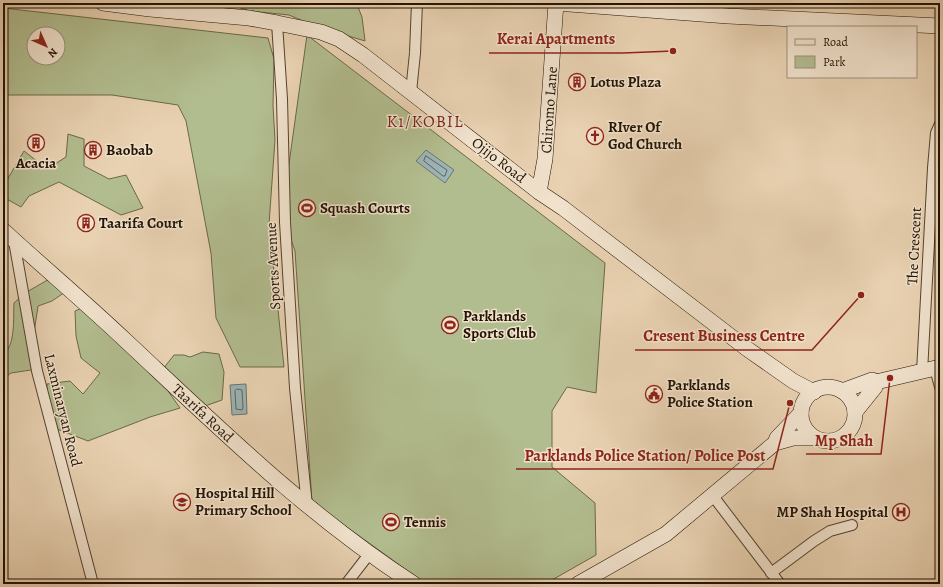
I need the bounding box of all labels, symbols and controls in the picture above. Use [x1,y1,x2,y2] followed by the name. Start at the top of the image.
[489,25,623,53] callout: Kerai Apartments
[26,26,66,66] north arrow
[787,26,917,78] legend
[497,28,615,50] text: Kerai Apartments
[823,34,849,50] text: Road
[45,45,61,61] text: N
[823,54,846,70] text: Park
[536,66,562,154] street label: Chiromo Lane
[567,72,587,92] building icon: Lotus Plaza
[590,72,662,92] place label: Lotus Plaza
[386,110,464,133] district label: K1/KOBIL
[608,117,682,154] place label: RIver Of God Church
[585,126,605,146] church icon: RIver Of God Church
[468,132,531,188] street label: Ojijo Road
[26,133,46,153] building icon: Acacia
[83,140,103,160] building icon: Baobab
[106,140,153,160] place label: Baobab
[15,153,57,173] place label: Acacia
[297,198,317,218] sports icon: Squash Courts
[320,198,410,218] place label: Squash Courts
[902,206,926,285] street label: The Crescent
[76,213,96,233] building icon: Taarifa Court
[99,213,183,233] place label: Taarifa Court
[261,221,285,310] street label: Sports Avenue
[463,306,536,343] place label: Parklands Sports Club
[440,315,460,335] sports icon: Parklands Sports Club
[635,322,812,350] callout: Cresent Business Centre
[643,325,805,347] text: Cresent Business Centre
[39,352,87,469] street label: Laxminaryan Road
[667,375,753,412] place label: Parklands Police Station
[168,379,239,447] street label: Taarifa Road
[644,384,664,404] public building icon: Parklands Police Station
[806,426,881,454] callout: Mp Shah
[815,430,874,452] text: Mp Shah
[516,441,773,469] callout: Parklands Police Station/ Police Post
[524,445,766,467] text: Parklands Police Station/ Police Post
[195,483,292,520] place label: Hospital Hill Primary School
[172,492,192,512] school or university icon: Hospital Hill Primary School
[777,502,888,522] place label: MP Shah Hospital
[891,502,911,522] hospital icon: MP Shah Hospital
[381,512,401,532] sports icon: Tennis
[404,512,446,532] place label: Tennis

